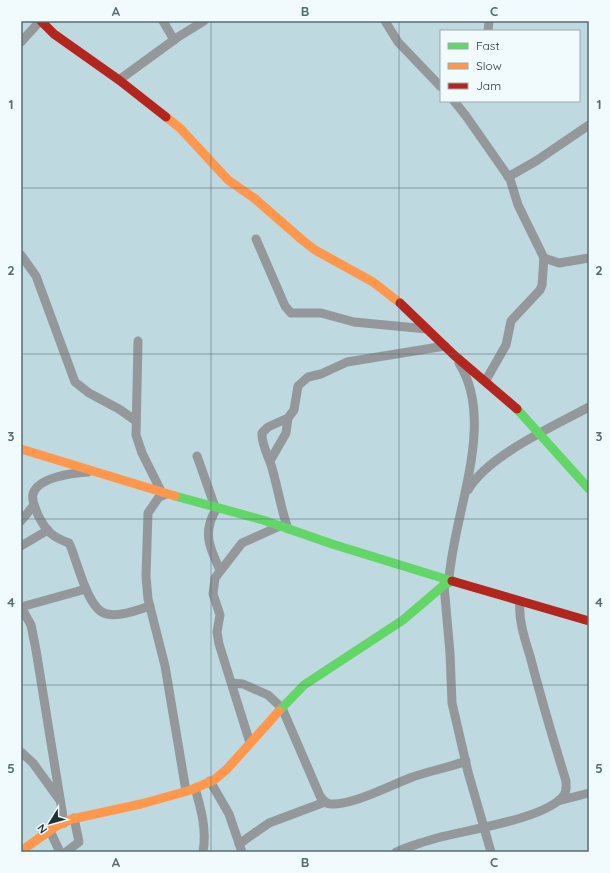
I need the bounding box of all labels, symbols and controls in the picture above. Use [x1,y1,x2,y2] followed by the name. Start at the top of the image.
[112,3,121,19] text: A
[301,3,309,19] text: B
[490,3,498,19] text: C
[440,30,580,102] legend
[476,38,500,53] text: Fast
[476,58,502,73] text: Slow
[476,78,501,93] text: Jam
[8,96,14,112] text: 1
[596,96,602,112] text: 1
[7,262,15,278] text: 2
[595,262,603,278] text: 2
[8,428,15,444] text: 3
[596,428,603,444] text: 3
[7,594,15,610] text: 4
[595,594,603,610] text: 4
[7,760,15,776] text: 5
[595,760,603,776] text: 5
[30,803,70,843] north arrow
[34,822,50,836] text: N
[112,854,121,870] text: A
[301,854,309,870] text: B
[490,854,498,870] text: C

